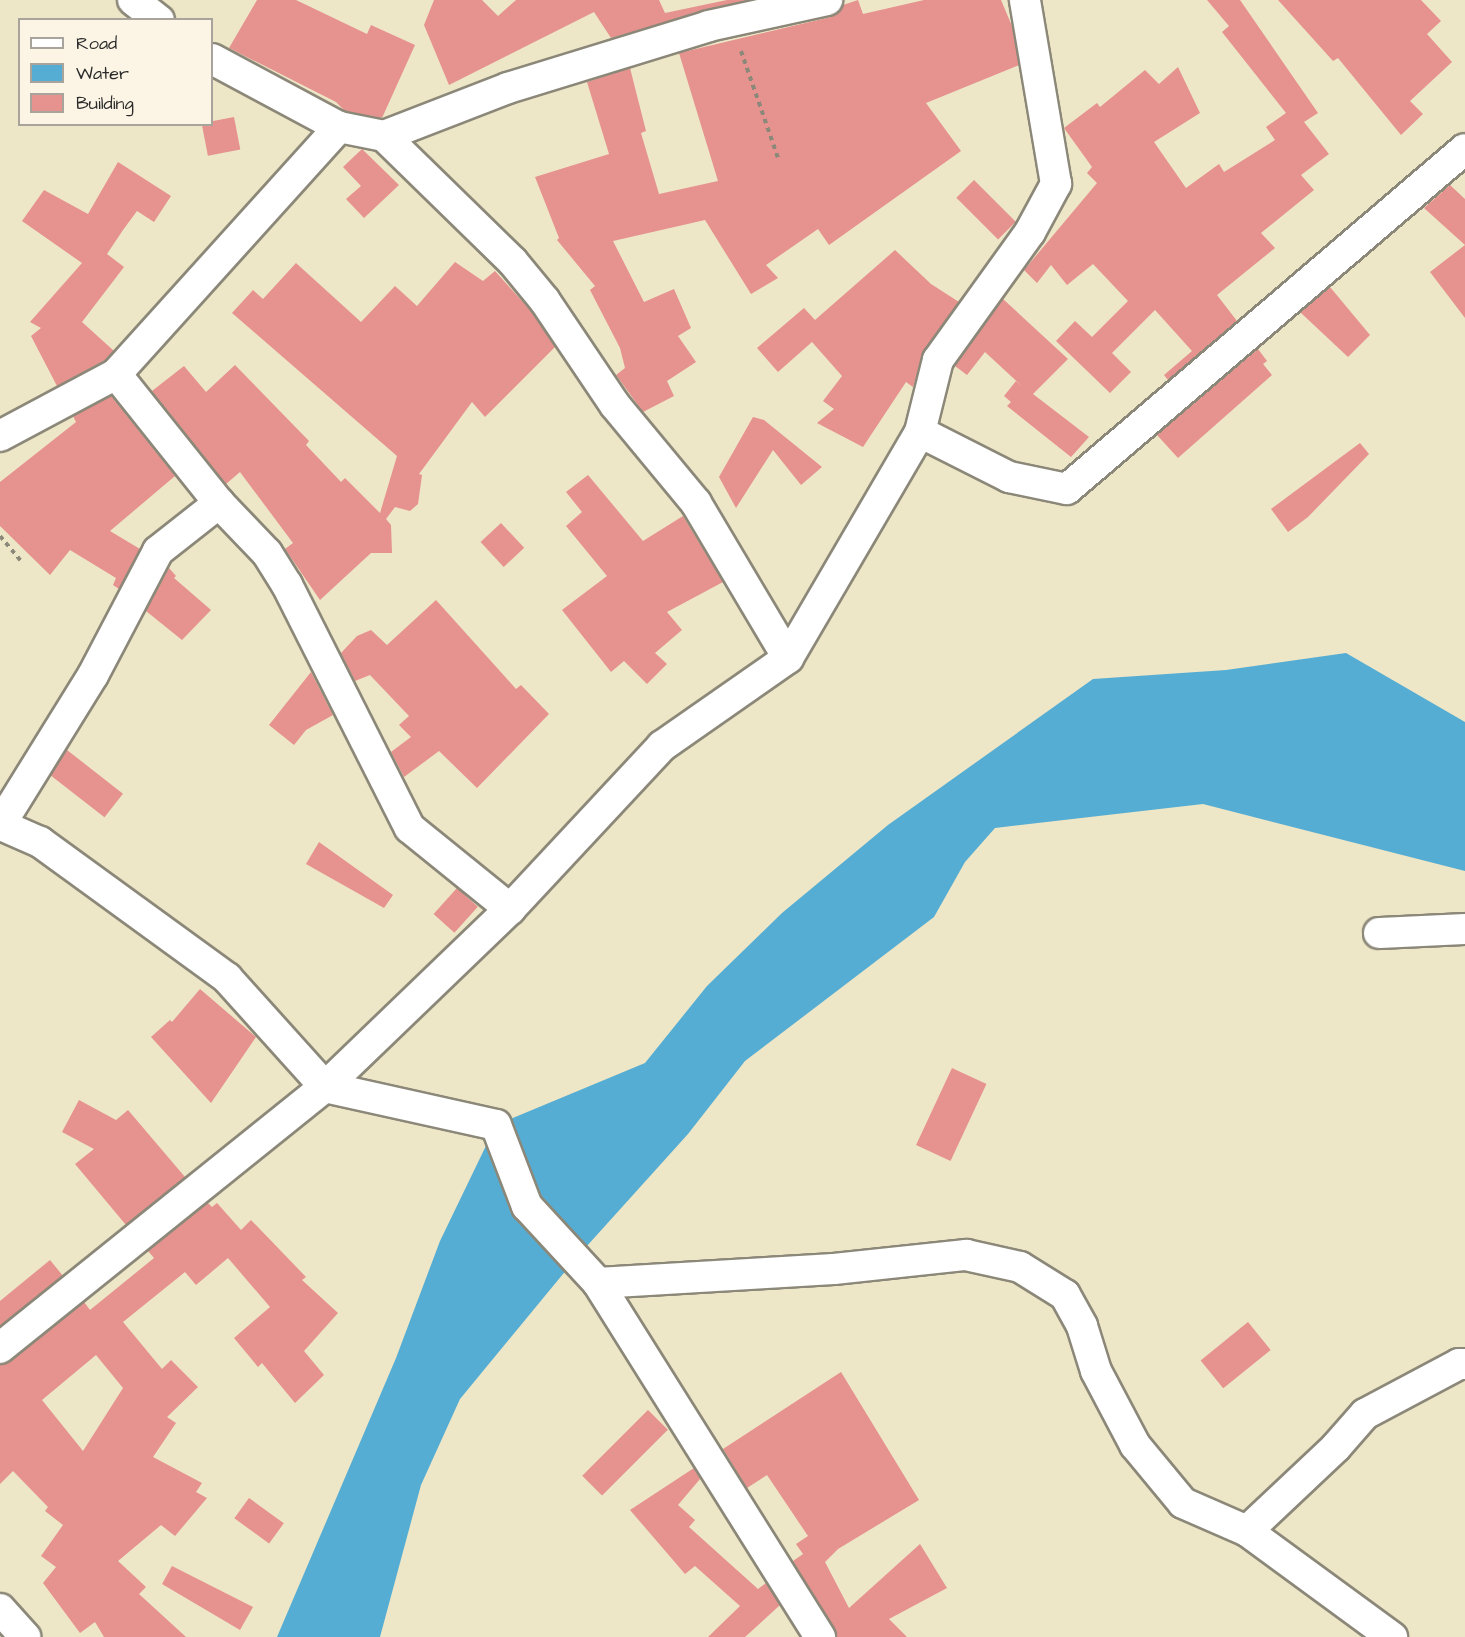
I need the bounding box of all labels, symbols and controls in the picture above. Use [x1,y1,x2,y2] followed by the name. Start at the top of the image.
[18,18,213,126] legend
[76,31,117,56] text: Road
[76,61,129,86] text: Water
[76,91,134,116] text: Building

